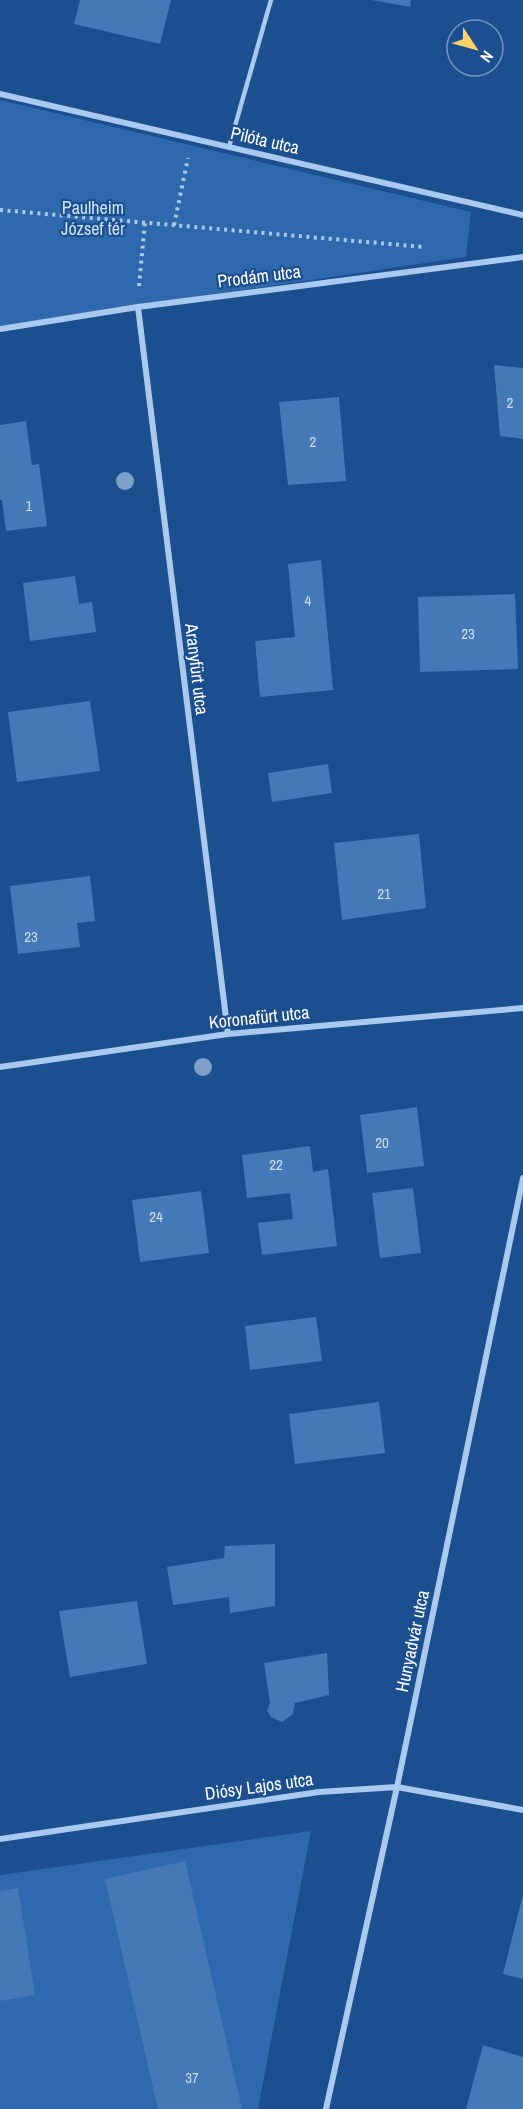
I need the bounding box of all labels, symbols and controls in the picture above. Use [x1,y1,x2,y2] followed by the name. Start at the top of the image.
[445,18,505,78] north arrow
[475,47,499,67] text: N
[228,120,302,160] street label: Pilóta utca
[61,195,125,241] park label: Paulheim József tér
[216,258,302,294] street label: Prodám utca
[507,392,514,413] house number: 2
[310,431,317,452] house number: 2
[26,495,33,516] house number: 1
[305,590,312,611] house number: 4
[179,621,215,716] street label: Aranyfürt utca
[461,623,475,644] house number: 23
[377,883,391,904] house number: 21
[24,926,38,947] house number: 23
[208,999,310,1035] street label: Koronafürt utca
[375,1132,389,1153] house number: 20
[269,1154,283,1175] house number: 22
[149,1206,163,1227] house number: 24
[389,1588,435,1694] street label: Hunyadvár utca
[203,1766,315,1806] street label: Diósy Lajos utca
[185,2067,199,2088] house number: 37

